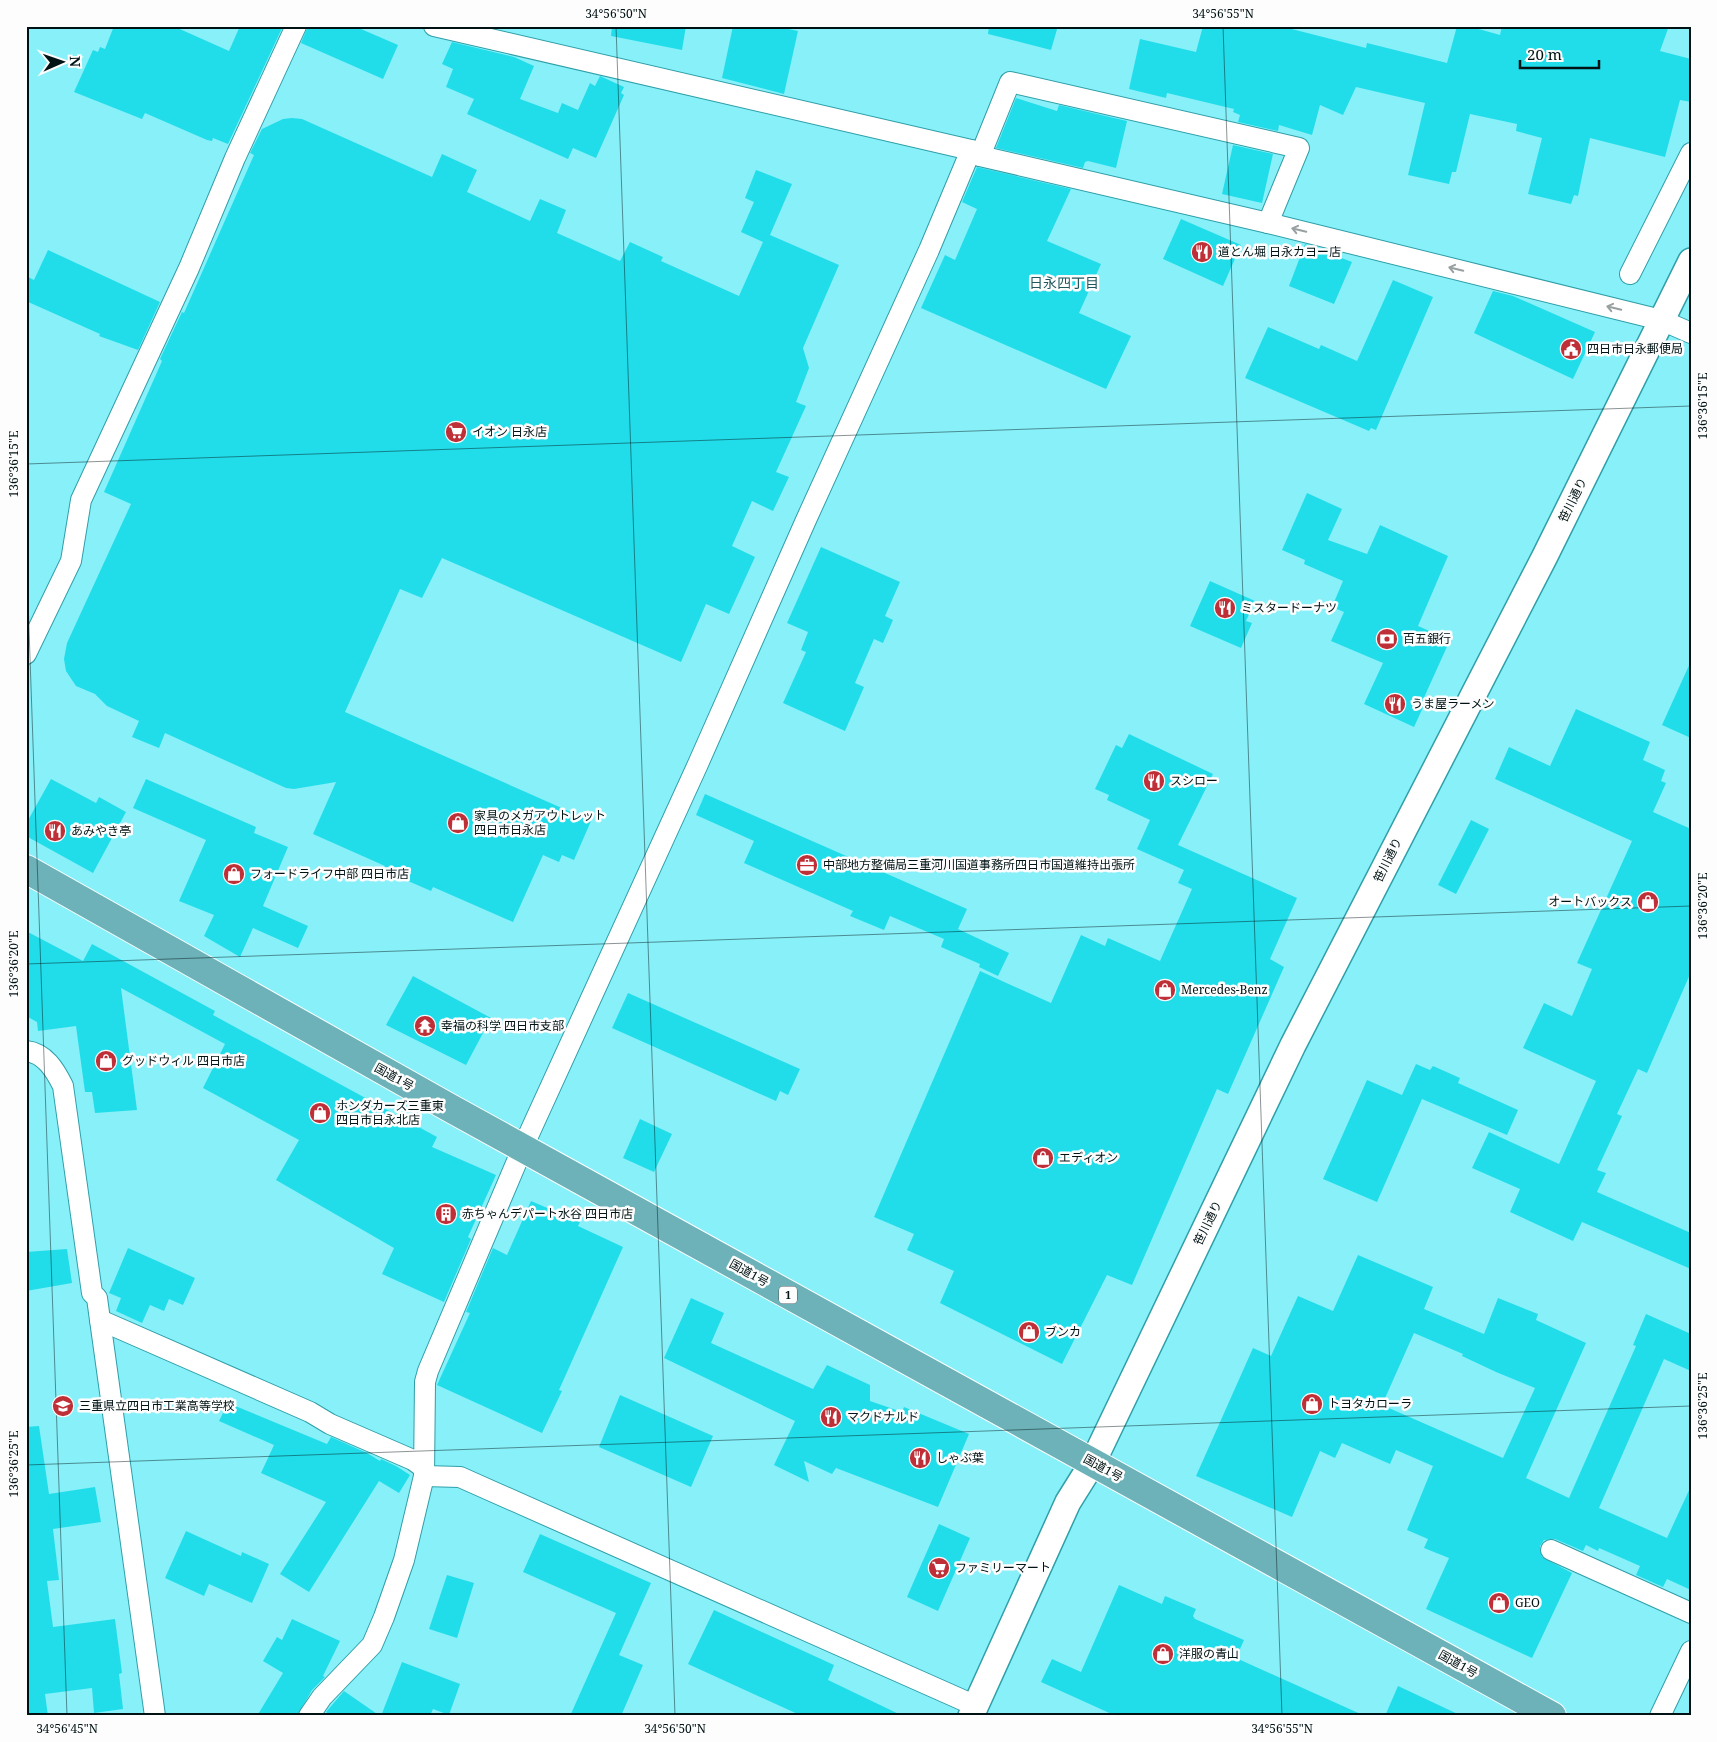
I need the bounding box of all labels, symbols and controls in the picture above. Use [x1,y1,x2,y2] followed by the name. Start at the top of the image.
[585,5,647,22] text: 34°56'50"N
[1192,5,1254,22] text: 34°56'55"N
[38,38,88,88] north arrow
[1520,38,1598,70] scale bar
[1527,44,1562,64] text: 20 m
[66,56,85,67] text: N
[1291,225,1307,234] one-way arrow
[1190,240,1214,264] restaurant icon: 道とん堀 日永カヨー店
[1218,243,1341,260] place label: 道とん堀 日永カヨー店
[1449,264,1465,273] one-way arrow
[1029,273,1099,292] district label: 日永四丁目
[1607,303,1623,312] one-way arrow
[1559,337,1583,361] public building icon: 四日市日永郵便局
[1587,340,1683,357] place label: 四日市日永郵便局
[1694,373,1711,439] text: 136°36'15"E
[444,420,468,444] supermarket icon: イオン 日永店
[472,423,547,440] place label: イオン 日永店
[5,431,22,497] text: 136°36'15"E
[1554,474,1591,525] street label: 笹川通り
[1213,596,1237,620] restaurant icon: ミスタードーナツ
[1241,599,1337,616] place label: ミスタードーナツ
[1375,627,1399,651] bank icon: 百五銀行
[1403,630,1451,647] place label: 百五銀行
[1383,692,1407,716] restaurant icon: うま屋ラーメン
[1411,695,1495,712] place label: うま屋ラーメン
[1142,769,1166,793] restaurant icon: スシロー
[1170,772,1218,789] place label: スシロー
[474,807,606,838] place label: 家具のメガアウトレット 四日市日永店
[446,811,470,835] shop icon: 家具のメガアウトレット 四日市日永店
[43,819,67,843] restaurant icon: あみやき亭
[71,822,131,839] place label: あみやき亭
[1369,834,1406,885] street label: 笹川通り
[795,853,819,877] office icon: 中部地方整備局三重河川国道事務所四日市国道維持出張所
[823,856,1135,873] place label: 中部地方整備局三重河川国道事務所四日市国道維持出張所
[222,862,246,886] shop icon: フォードライフ中部 四日市店
[250,865,409,882] place label: フォードライフ中部 四日市店
[1694,873,1711,939] text: 136°36'20"E
[1636,890,1660,914] shop icon: オートバックス
[1548,893,1632,910] place label: オートバックス
[5,931,22,997] text: 136°36'20"E
[1153,978,1177,1002] shop icon: Mercedes-Benz
[1181,981,1268,998] place label: Mercedes-Benz
[413,1014,437,1038] temple icon: 幸福の科学 四日市支部
[441,1017,564,1034] place label: 幸福の科学 四日市支部
[94,1049,118,1073] shop icon: グッドウィル 四日市店
[122,1052,245,1069] place label: グッドウィル 四日市店
[371,1059,417,1094] street label: 国道1号
[336,1097,443,1128] place label: ホンダカーズ三重東 四日市日永北店
[308,1101,332,1125] shop icon: ホンダカーズ三重東 四日市日永北店
[1031,1146,1055,1170] shop icon: エディオン
[1059,1149,1118,1166] place label: エディオン
[1189,1197,1226,1248] street label: 笹川通り
[434,1202,458,1226] building icon: 赤ちゃんデパート水谷 四日市店
[462,1205,633,1222] place label: 赤ちゃんデパート水谷 四日市店
[726,1255,772,1290] street label: 国道1号
[779,1286,797,1304] road number: 1
[1017,1320,1041,1344] shop icon: ブンカ
[1045,1323,1081,1340] place label: ブンカ
[1694,1373,1711,1439] text: 136°36'25"E
[1300,1392,1324,1416] shop icon: トヨタカローラ
[51,1394,75,1418] school or university icon: 三重県立四日市工業高等学校
[1328,1395,1412,1412] place label: トヨタカローラ
[79,1397,235,1414] place label: 三重県立四日市工業高等学校
[819,1405,843,1429] restaurant icon: マクドナルド
[847,1408,919,1425] place label: マクドナルド
[5,1431,22,1497] text: 136°36'25"E
[908,1446,932,1470] restaurant icon: しゃぶ葉
[936,1449,984,1466] place label: しゃぶ葉
[1080,1450,1126,1485] street label: 国道1号
[927,1556,951,1580] supermarket icon: ファミリーマート
[955,1559,1051,1576] place label: ファミリーマート
[1487,1591,1511,1615] shop icon: GEO
[1515,1594,1540,1611] place label: GEO
[1151,1642,1175,1666] shop icon: 洋服の青山
[1179,1645,1239,1662] place label: 洋服の青山
[1435,1646,1481,1681] street label: 国道1号
[36,1720,98,1737] text: 34°56'45"N
[644,1720,706,1737] text: 34°56'50"N
[1251,1720,1313,1737] text: 34°56'55"N

